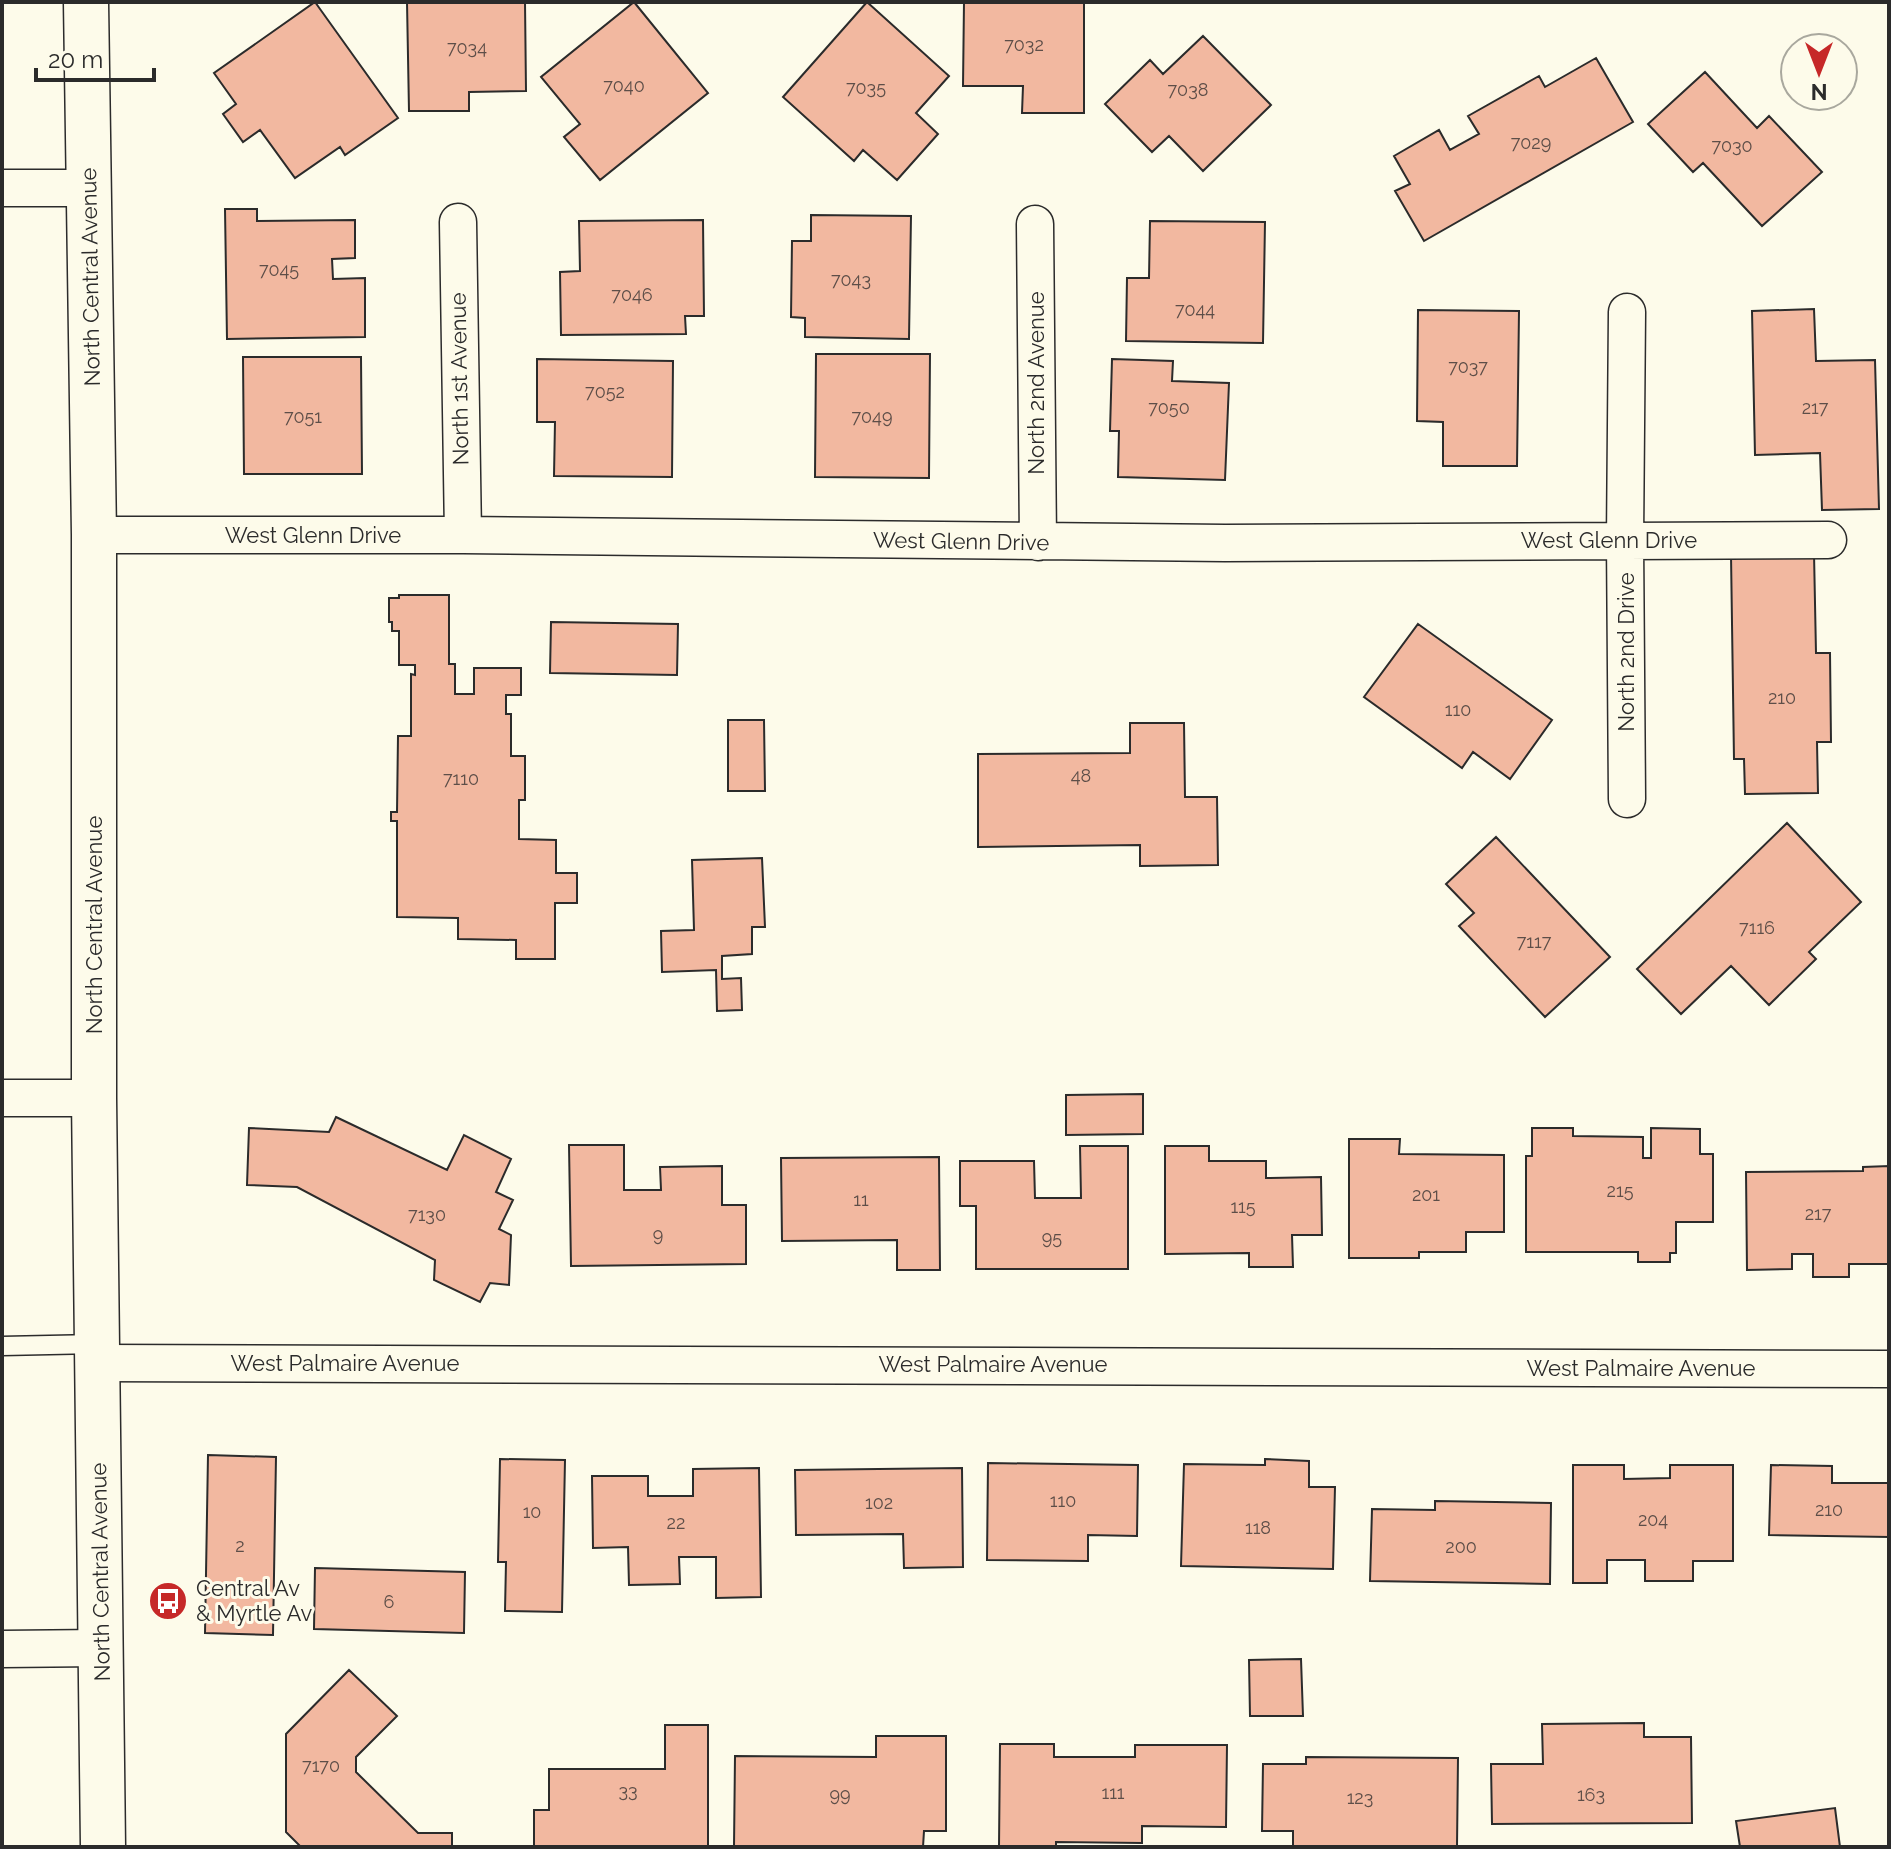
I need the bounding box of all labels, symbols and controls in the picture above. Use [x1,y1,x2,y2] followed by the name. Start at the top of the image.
[36,32,154,82] scale bar
[1779,32,1859,112] north arrow
[1004,34,1044,55] house number: 7032
[447,37,487,58] house number: 7034
[48,45,103,74] text: 20 m
[603,75,645,96] house number: 7040
[846,77,886,98] house number: 7035
[1168,79,1208,100] house number: 7038
[1811,79,1827,105] text: N
[1511,132,1551,153] house number: 7029
[1711,135,1753,156] house number: 7030
[75,167,105,387] street label: North Central Avenue
[259,259,299,280] house number: 7045
[831,269,871,290] house number: 7043
[611,284,653,305] house number: 7046
[1023,291,1049,475] street label: North 2nd Avenue
[444,292,474,466] street label: North 1st Avenue
[1175,299,1215,320] house number: 7044
[1448,356,1488,377] house number: 7037
[585,381,625,402] house number: 7052
[1148,397,1190,418] house number: 7050
[1802,397,1829,418] house number: 217
[284,406,322,427] house number: 7051
[852,406,892,427] house number: 7049
[225,522,401,548] street label: West Glenn Drive
[873,526,1050,556] street label: West Glenn Drive
[1521,527,1697,553] street label: West Glenn Drive
[1613,572,1639,732] street label: North 2nd Drive
[1768,687,1796,708] house number: 210
[1445,699,1471,720] house number: 110
[1071,765,1091,786] house number: 48
[443,768,479,789] house number: 7110
[81,816,107,1034] street label: North Central Avenue
[1739,917,1775,938] house number: 7116
[1517,931,1552,952] house number: 7117
[1607,1180,1634,1201] house number: 215
[1412,1184,1440,1205] house number: 201
[853,1189,869,1210] house number: 11
[1230,1196,1256,1217] house number: 115
[1805,1203,1832,1224] house number: 217
[408,1204,446,1225] house number: 7130
[653,1224,663,1245] house number: 9
[1042,1227,1062,1248] house number: 95
[230,1350,460,1376] street label: West Palmaire Avenue
[878,1351,1108,1377] street label: West Palmaire Avenue
[1526,1355,1756,1381] street label: West Palmaire Avenue
[85,1462,115,1682] street label: North Central Avenue
[1050,1490,1076,1511] house number: 110
[865,1492,893,1513] house number: 102
[1815,1499,1843,1520] house number: 210
[523,1501,541,1522] house number: 10
[1638,1509,1668,1530] house number: 204
[667,1512,685,1533] house number: 22
[1245,1517,1271,1538] house number: 118
[235,1535,245,1556] house number: 2
[1445,1536,1477,1557] house number: 200
[196,1575,313,1626] place label: Central Av & Myrtle Av
[147,1580,189,1622] bus stop icon: Central Av & Myrtle Av
[384,1591,395,1612] house number: 6
[302,1755,340,1776] house number: 7170
[618,1780,638,1801] house number: 33
[1101,1782,1125,1803] house number: 111
[829,1784,851,1805] house number: 99
[1577,1784,1605,1805] house number: 163
[1347,1787,1373,1808] house number: 123

